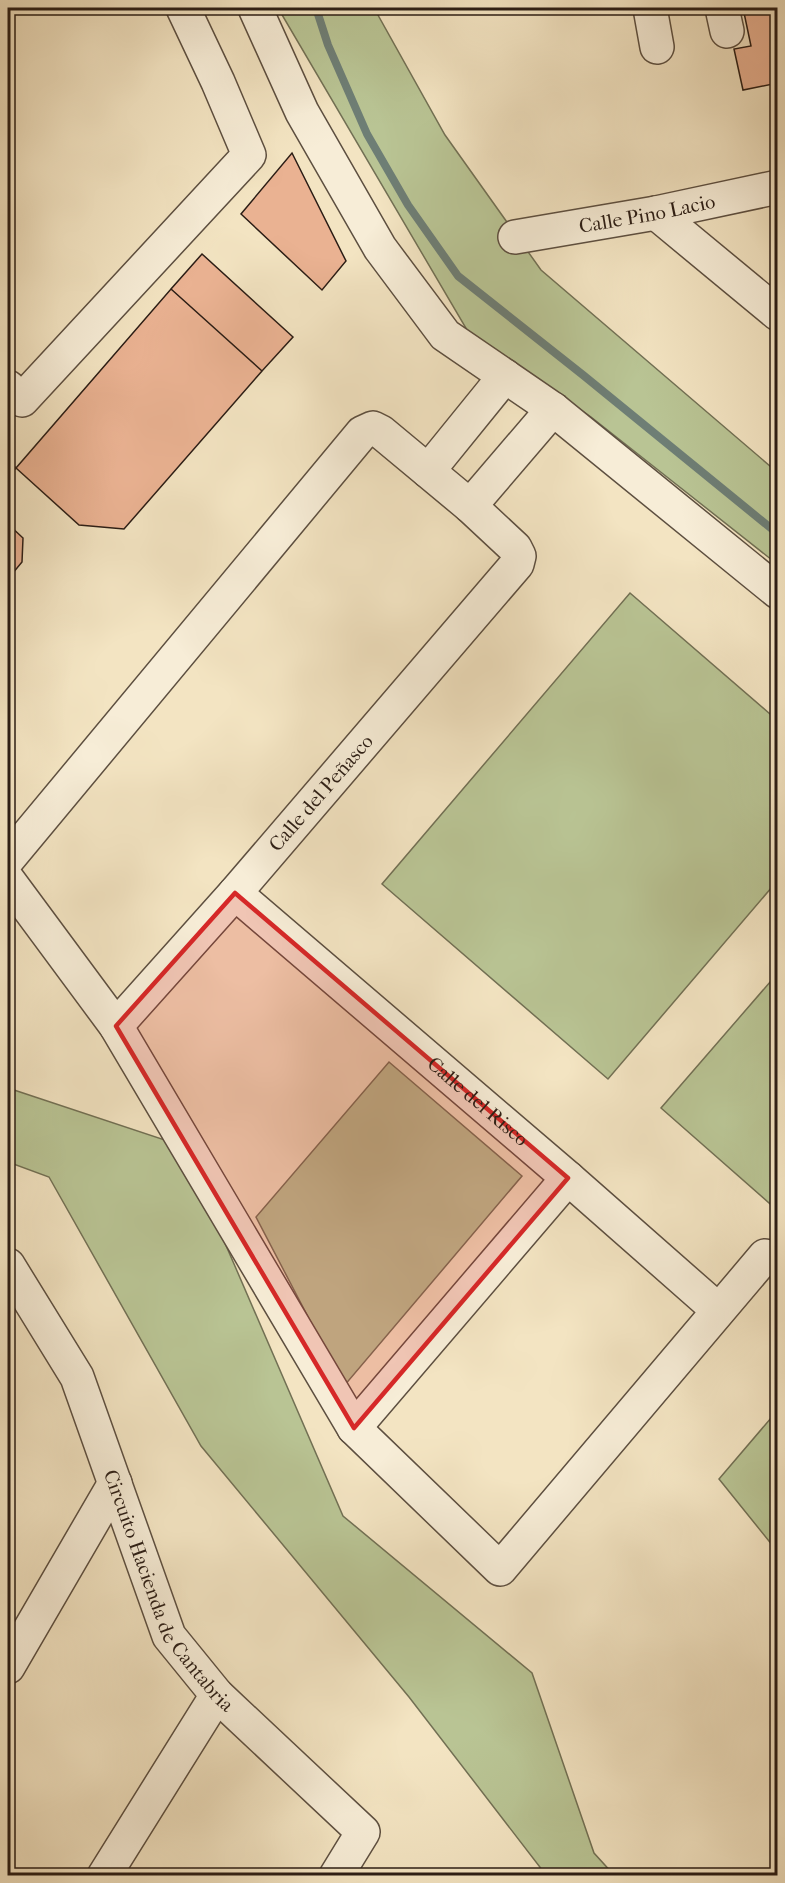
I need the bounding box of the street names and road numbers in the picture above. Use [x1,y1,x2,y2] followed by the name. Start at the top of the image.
[577,189,717,237] street label: Calle Pino Lacio
[264,730,378,856] street label: Calle del Peñasco
[423,1052,533,1151] street label: Calle del Risco
[99,1467,239,1717] street label: Circuito Hacienda de Cantabria

